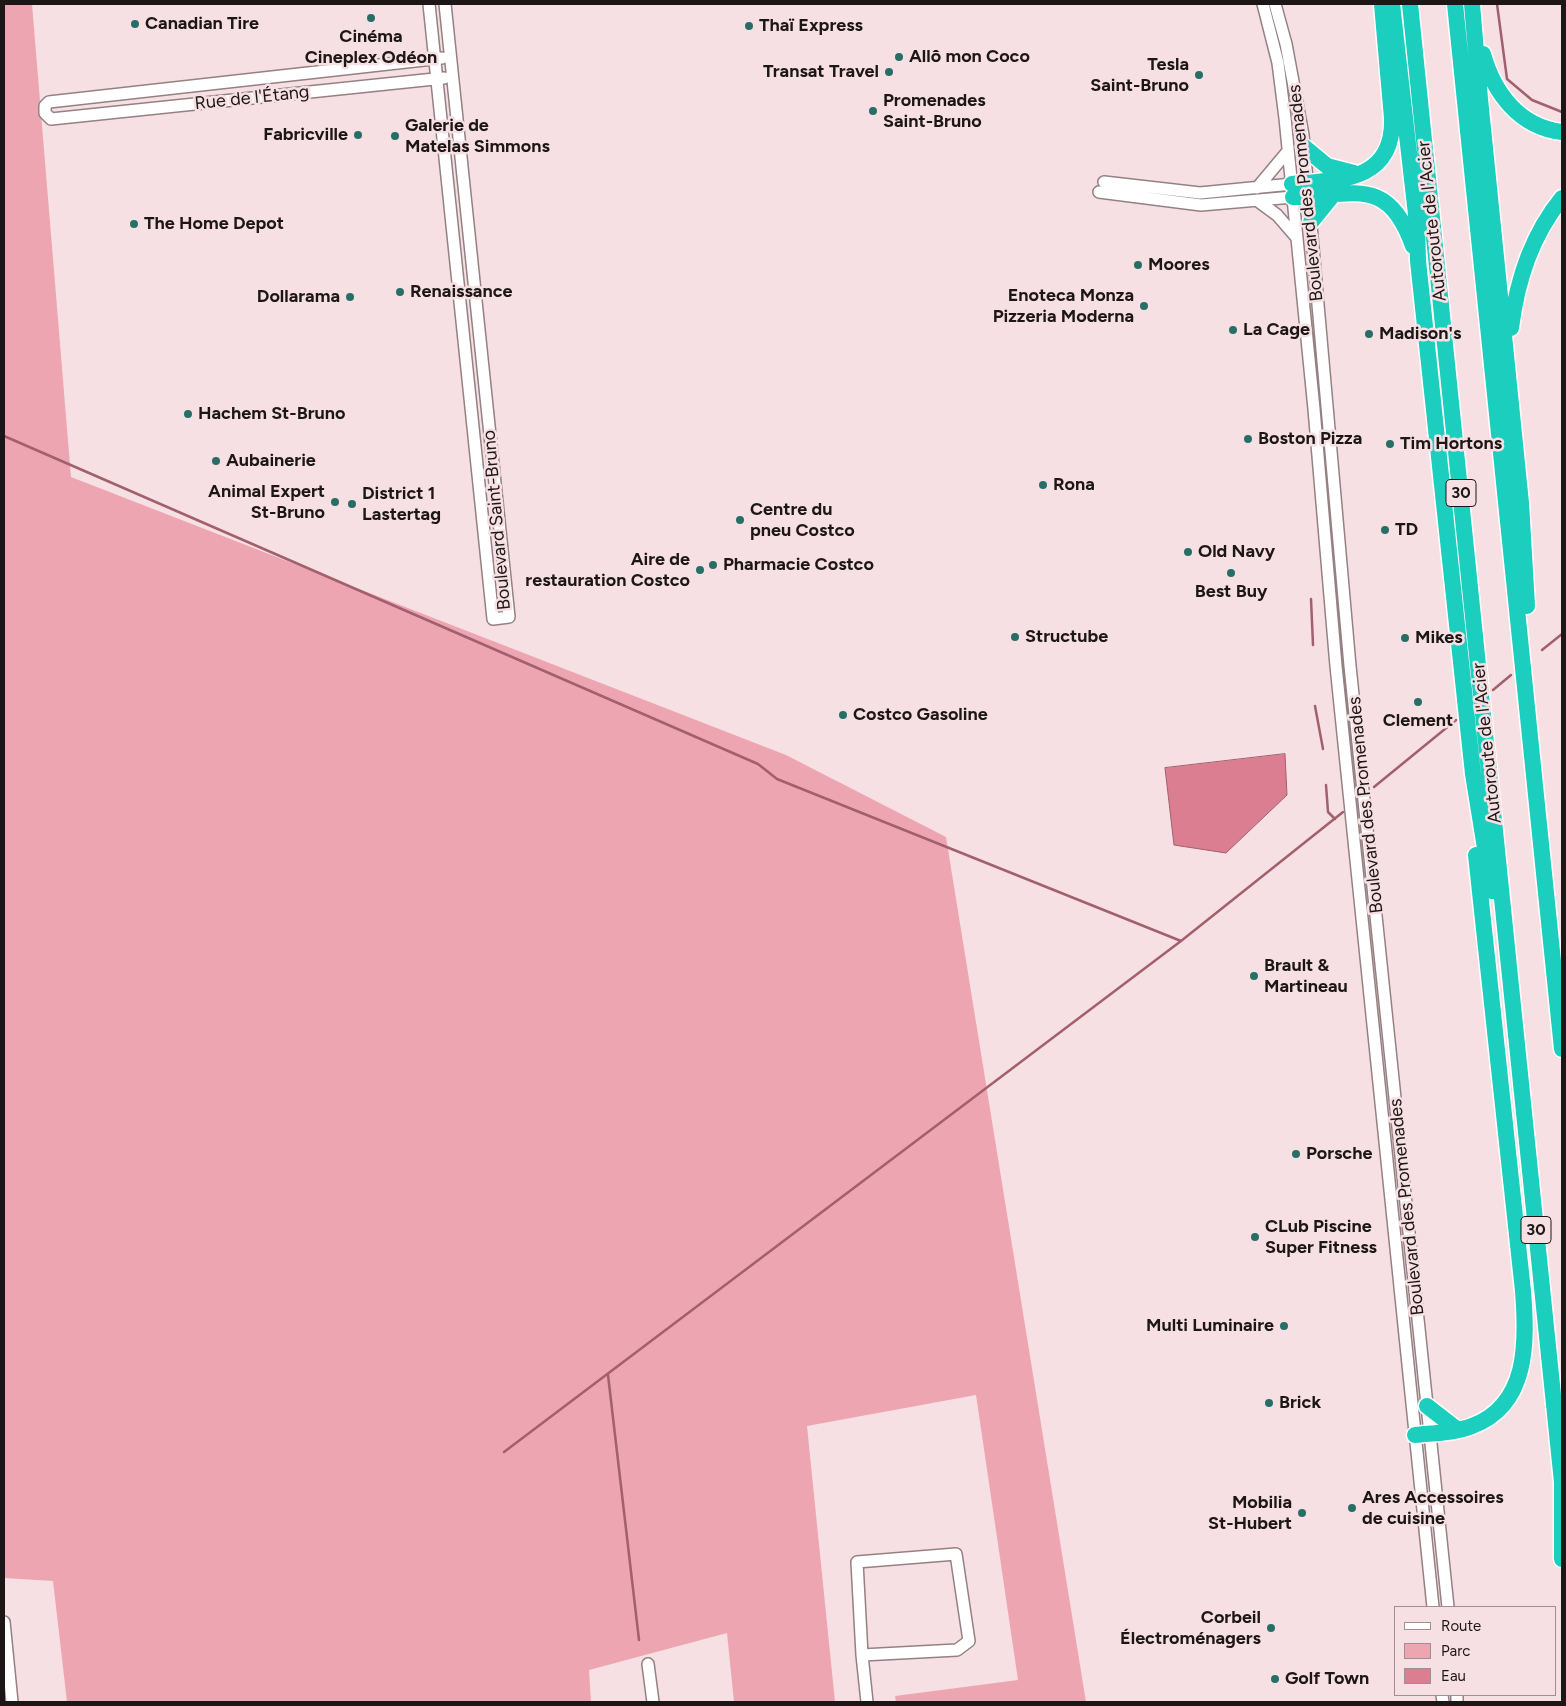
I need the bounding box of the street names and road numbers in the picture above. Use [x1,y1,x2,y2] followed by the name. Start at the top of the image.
[194,81,310,115] street label: Rue de l'Étang
[1284,84,1328,302] street label: Boulevard des Promenades
[1413,140,1451,302] street label: Autoroute de l'Acier
[478,429,516,611] street label: Boulevard Saint-Bruno
[1446,479,1476,506] road number: 30
[1468,662,1506,824] street label: Autoroute de l'Acier
[1344,696,1388,914] street label: Boulevard des Promenades
[1385,1098,1429,1316] street label: Boulevard des Promenades
[1521,1216,1551,1244] road number: 30

